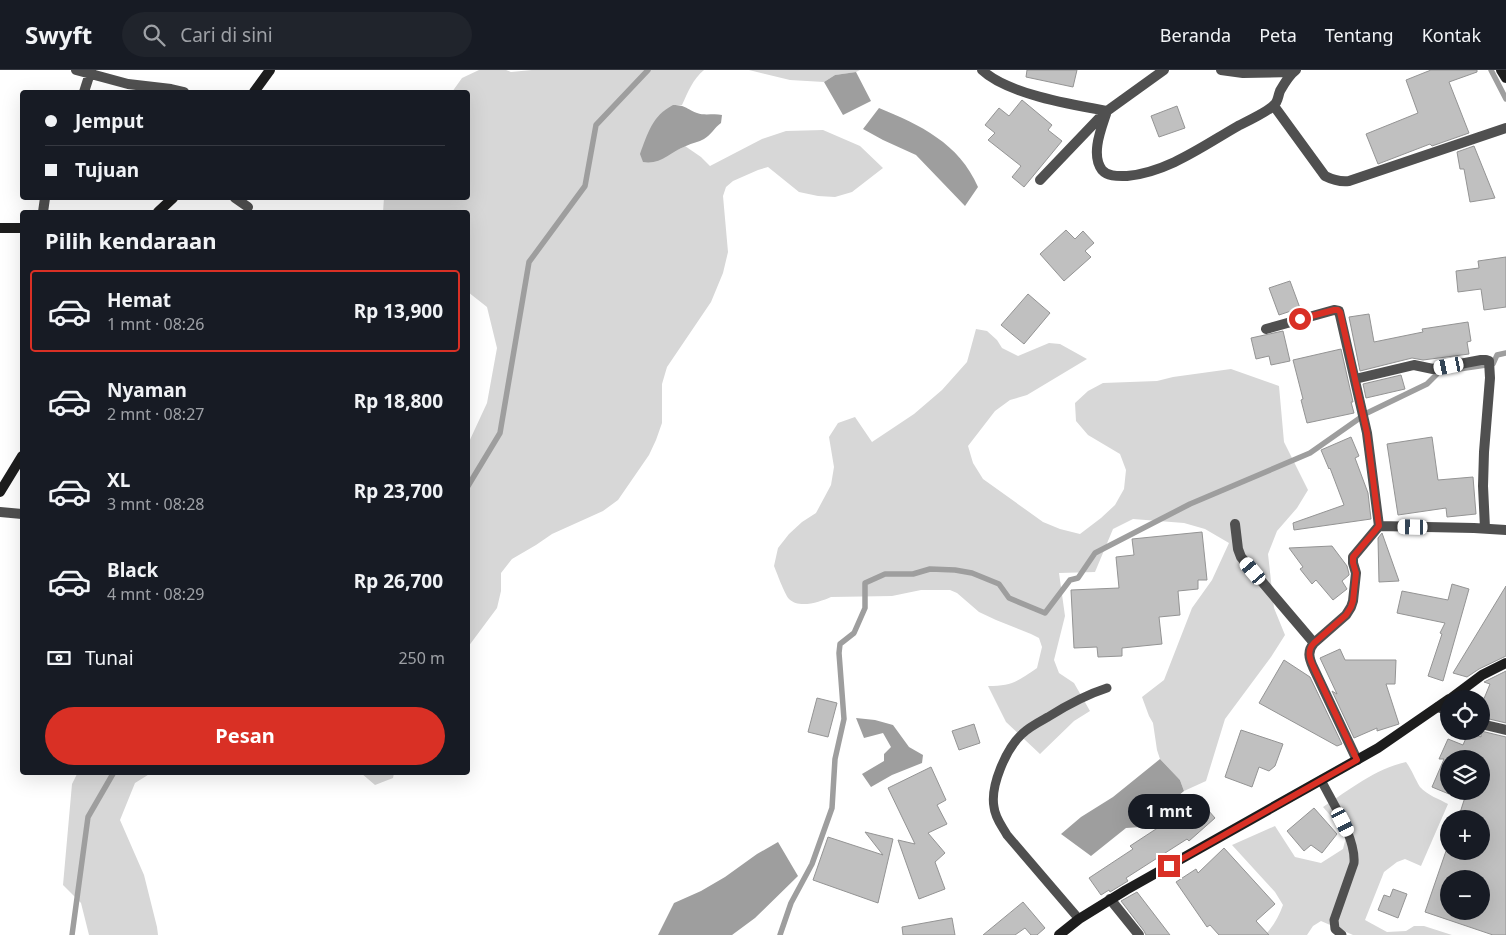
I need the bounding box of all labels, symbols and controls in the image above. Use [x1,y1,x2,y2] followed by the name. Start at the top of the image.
[122,12,472,57] search box
[25,18,92,51] text: Swyft
[140,21,168,49] icon: search
[180,22,273,48] text: Cari di sini
[1160,23,1231,47] text: Beranda
[1259,23,1297,47] text: Peta
[1325,23,1394,47] text: Tentang
[1422,23,1481,47] text: Kontak
[75,108,144,134] text: Jemput
[75,157,139,183] text: Tujuan
[45,225,217,255] text: Pilih kendaraan
[107,287,171,313] text: Hemat
[47,289,92,334] icon: car
[354,298,443,324] text: Rp 13,900
[1289,308,1311,330] route start
[107,313,204,335] text: 1 mnt · 08:26
[1432,356,1465,376] car
[107,377,187,403] text: Nyaman
[47,379,92,424] icon: car
[354,388,443,414] text: Rp 18,800
[107,403,204,425] text: 2 mnt · 08:27
[107,467,130,493] text: XL
[47,469,92,514] icon: car
[354,478,443,504] text: Rp 23,700
[107,493,204,515] text: 3 mnt · 08:28
[1397,519,1428,535] car
[1237,555,1268,587] car
[107,557,158,583] text: Black
[47,559,92,604] icon: car
[354,568,443,594] text: Rp 26,700
[107,583,204,605] text: 4 mnt · 08:29
[45,644,73,672] icon: cash
[85,645,134,671] text: Tunai
[398,647,445,669] text: 250 m
[1440,690,1490,920] map controls
[1440,690,1490,740] button: locate
[45,707,445,765] button: Pesan
[1440,750,1490,800] button: layers
[1128,794,1210,828] callout: 1 mnt
[1146,800,1192,822] text: 1 mnt
[1329,805,1356,839] car
[1440,810,1490,860] button: +
[1158,855,1180,877] route end
[1440,870,1490,920] button: −

